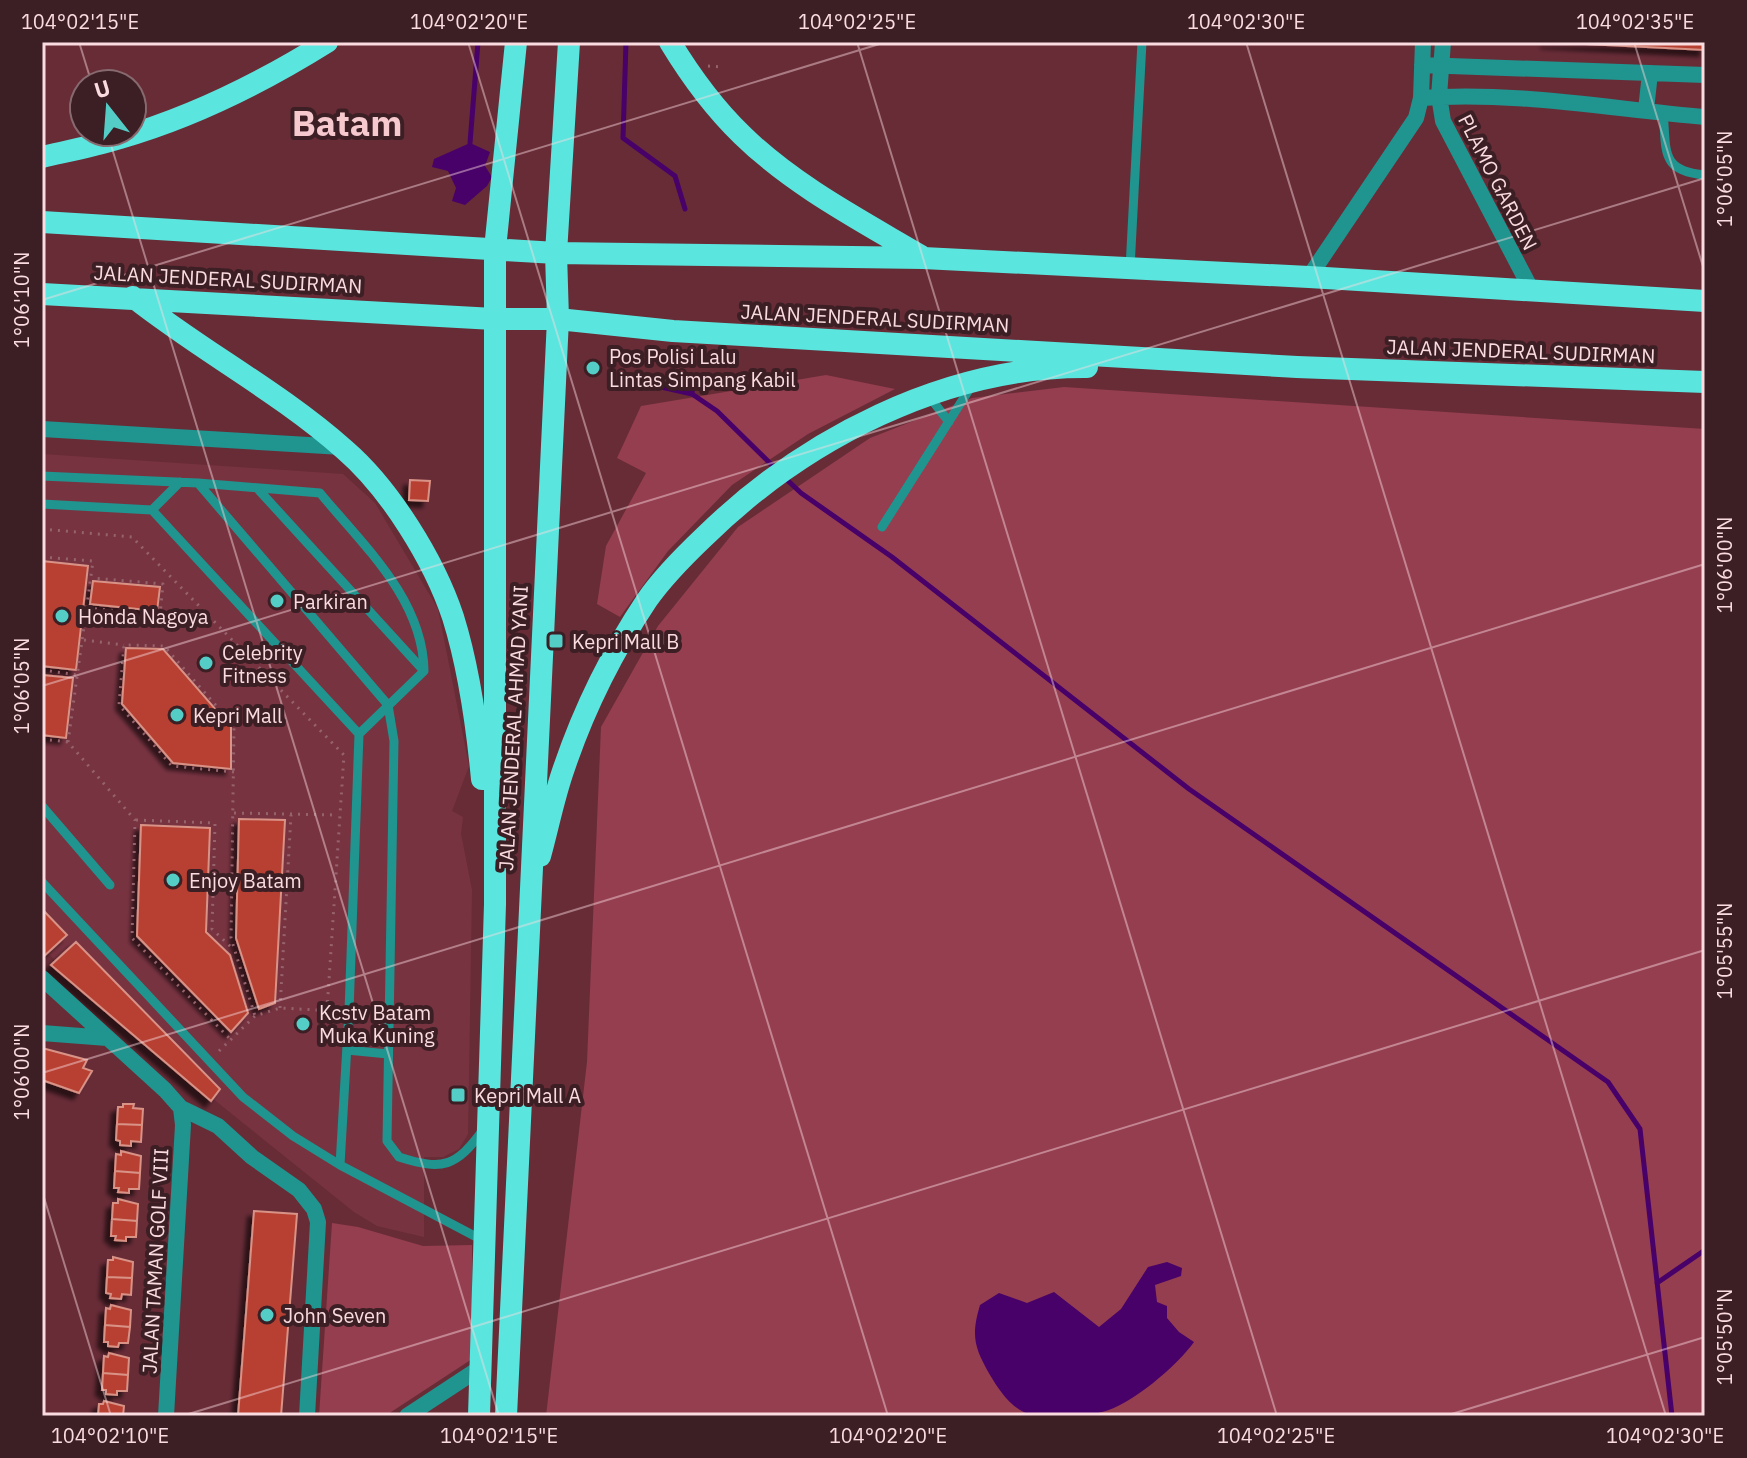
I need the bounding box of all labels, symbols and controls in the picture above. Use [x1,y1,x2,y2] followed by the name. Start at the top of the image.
[21,8,139,35] text: 104°02'15"E
[410,8,528,35] text: 104°02'20"E
[798,8,916,35] text: 104°02'25"E
[1187,8,1305,35] text: 104°02'30"E
[1576,8,1694,35] text: 104°02'35"E
[68,68,148,148] north arrow
[90,72,114,104] text: U
[292,99,402,146] district label: Batam
[1452,109,1544,255] street label: PLAMO GARDEN
[1711,131,1738,227] text: 1°06'05"N
[8,252,35,348] text: 1°06'10"N
[93,258,363,300] street label: JALAN JENDERAL SUDIRMAN
[740,297,1010,339] street label: JALAN JENDERAL SUDIRMAN
[1386,333,1656,369] street label: JALAN JENDERAL SUDIRMAN
[609,343,796,393] place label: Pos Polisi Lalu Lintas Simpang Kabil
[584,359,602,377] marker: Pos Polisi Lalu Lintas Simpang Kabil
[1711,517,1738,613] text: 1°06'00"N
[492,584,534,872] street label: JALAN JENDERAL AHMAD YANI
[293,588,368,615] place label: Parkiran
[268,592,286,610] marker: Parkiran
[78,603,209,630] place label: Honda Nagoya
[53,607,71,625] marker: Honda Nagoya
[572,628,679,655] place label: Kepri Mall B
[547,632,565,650] marker: Kepri Mall B
[8,638,35,734] text: 1°06'05"N
[222,639,303,689] place label: Celebrity Fitness
[197,654,215,672] marker: Celebrity Fitness
[193,702,283,729] place label: Kepri Mall
[168,706,186,724] marker: Kepri Mall
[189,867,302,894] place label: Enjoy Batam
[164,871,182,889] marker: Enjoy Batam
[1711,903,1738,999] text: 1°05'55"N
[319,999,435,1049] place label: Kcstv Batam Muka Kuning
[294,1015,312,1033] marker: Kcstv Batam Muka Kuning
[8,1024,35,1120] text: 1°06'00"N
[474,1082,581,1109] place label: Kepri Mall A
[449,1086,467,1104] marker: Kepri Mall A
[136,1147,174,1375] street label: JALAN TAMAN GOLF VIII
[1711,1289,1738,1385] text: 1°05'50"N
[283,1302,386,1329] place label: John Seven
[258,1306,276,1324] marker: John Seven
[51,1422,169,1449] text: 104°02'10"E
[440,1422,558,1449] text: 104°02'15"E
[829,1422,947,1449] text: 104°02'20"E
[1217,1422,1335,1449] text: 104°02'25"E
[1606,1422,1724,1449] text: 104°02'30"E

